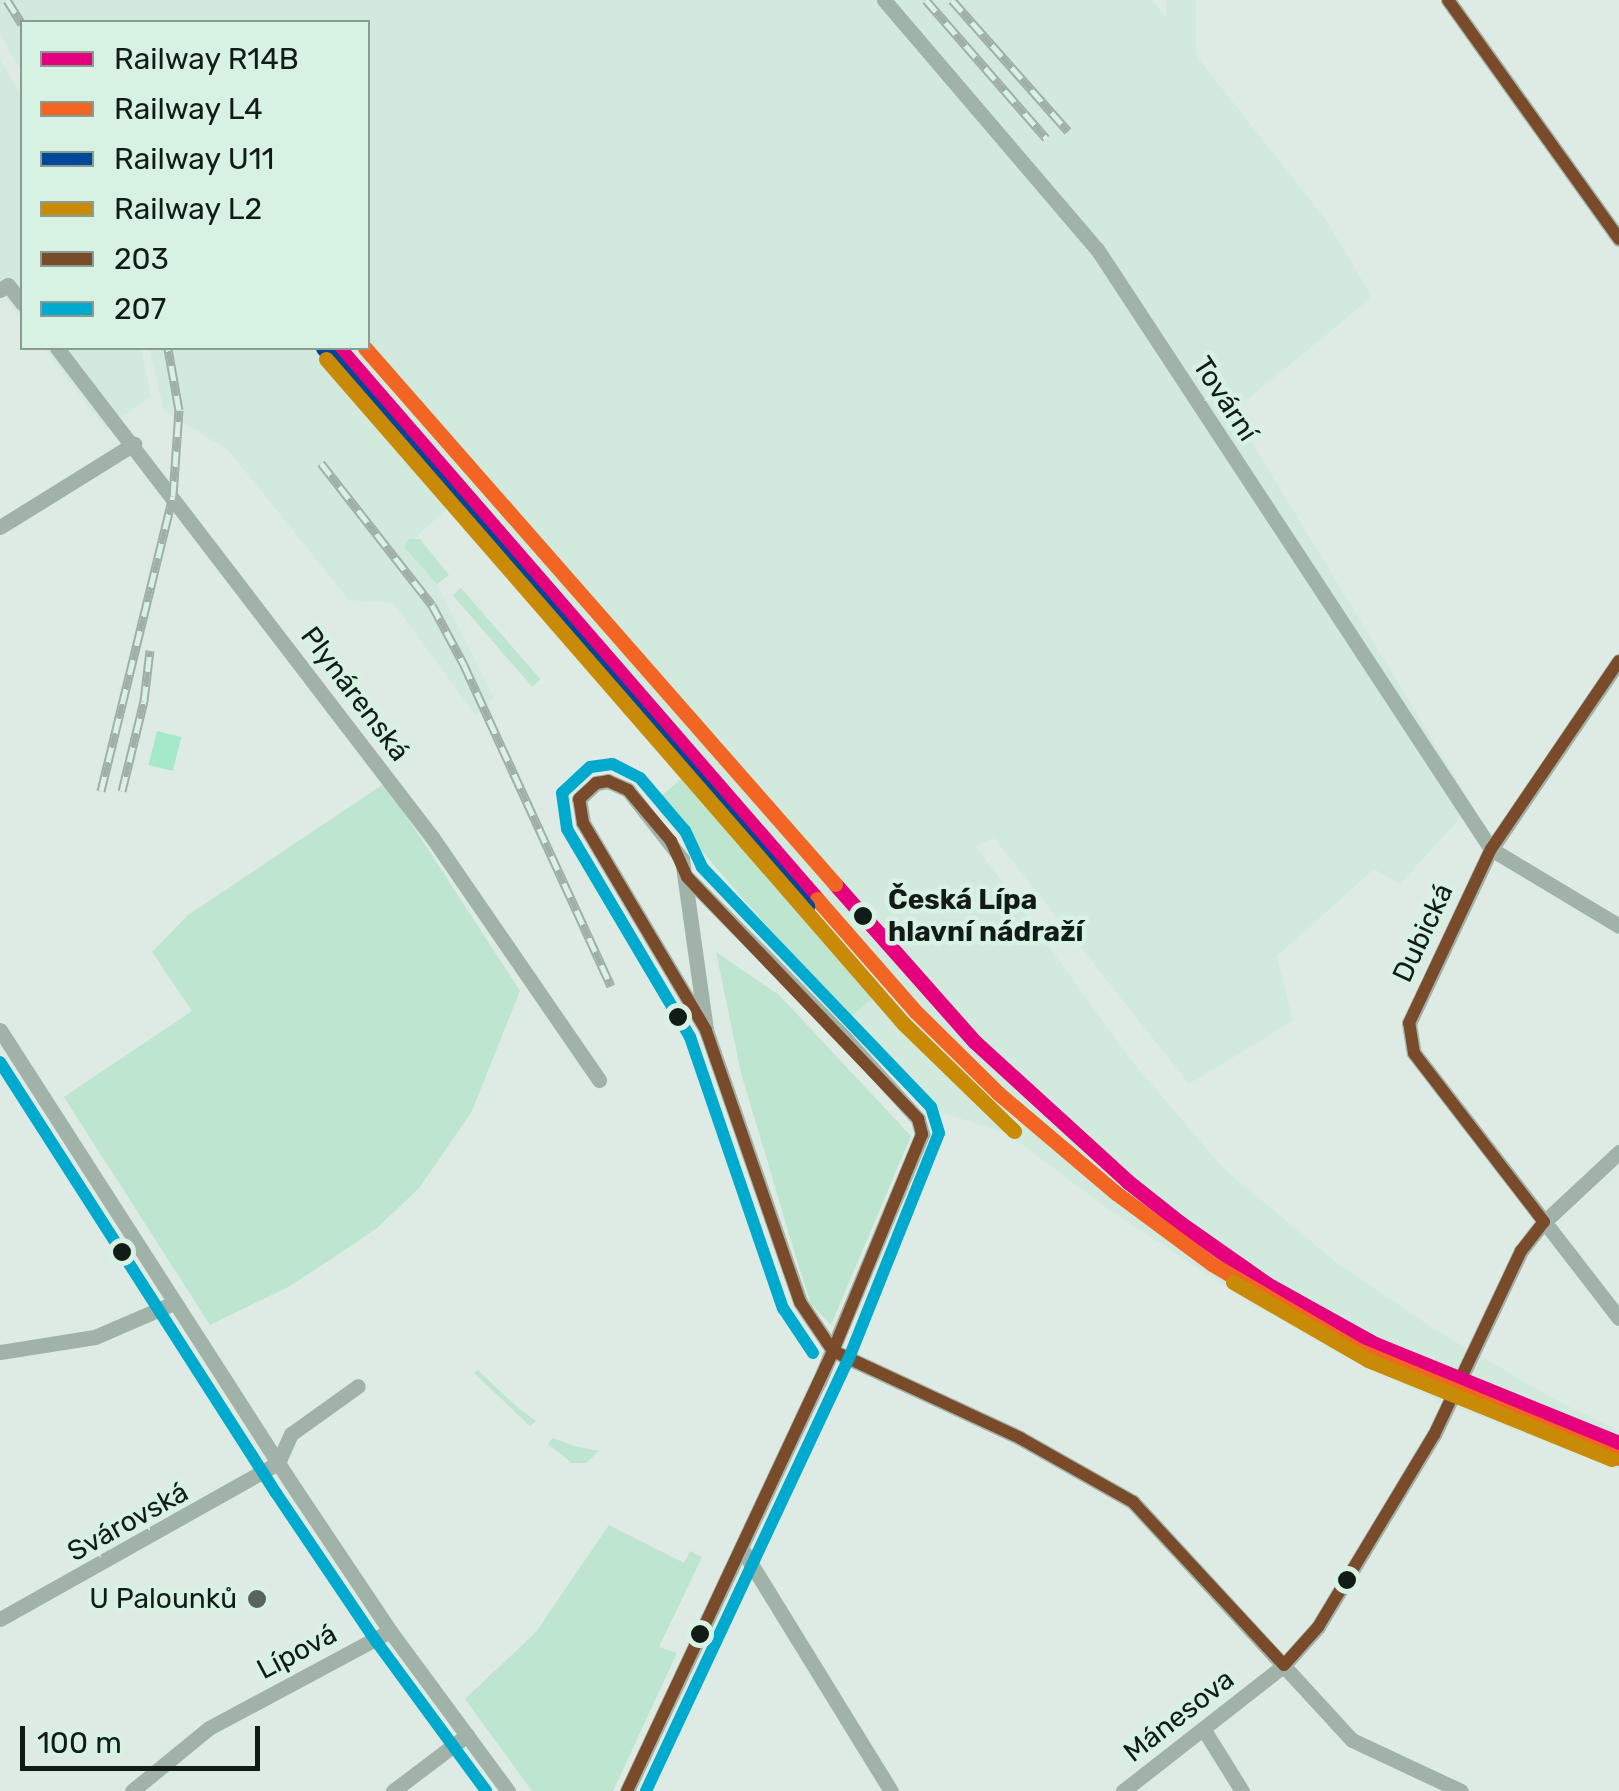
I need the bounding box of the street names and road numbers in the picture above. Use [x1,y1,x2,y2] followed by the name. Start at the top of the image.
[1185,350,1265,448] street label: Tovární
[294,620,416,768] street label: Plynárenská
[1386,878,1460,988] street label: Dubická
[62,1475,194,1569] street label: Svárovská
[252,1617,342,1687] street label: Lípová
[1117,1663,1241,1769] street label: Mánesova

